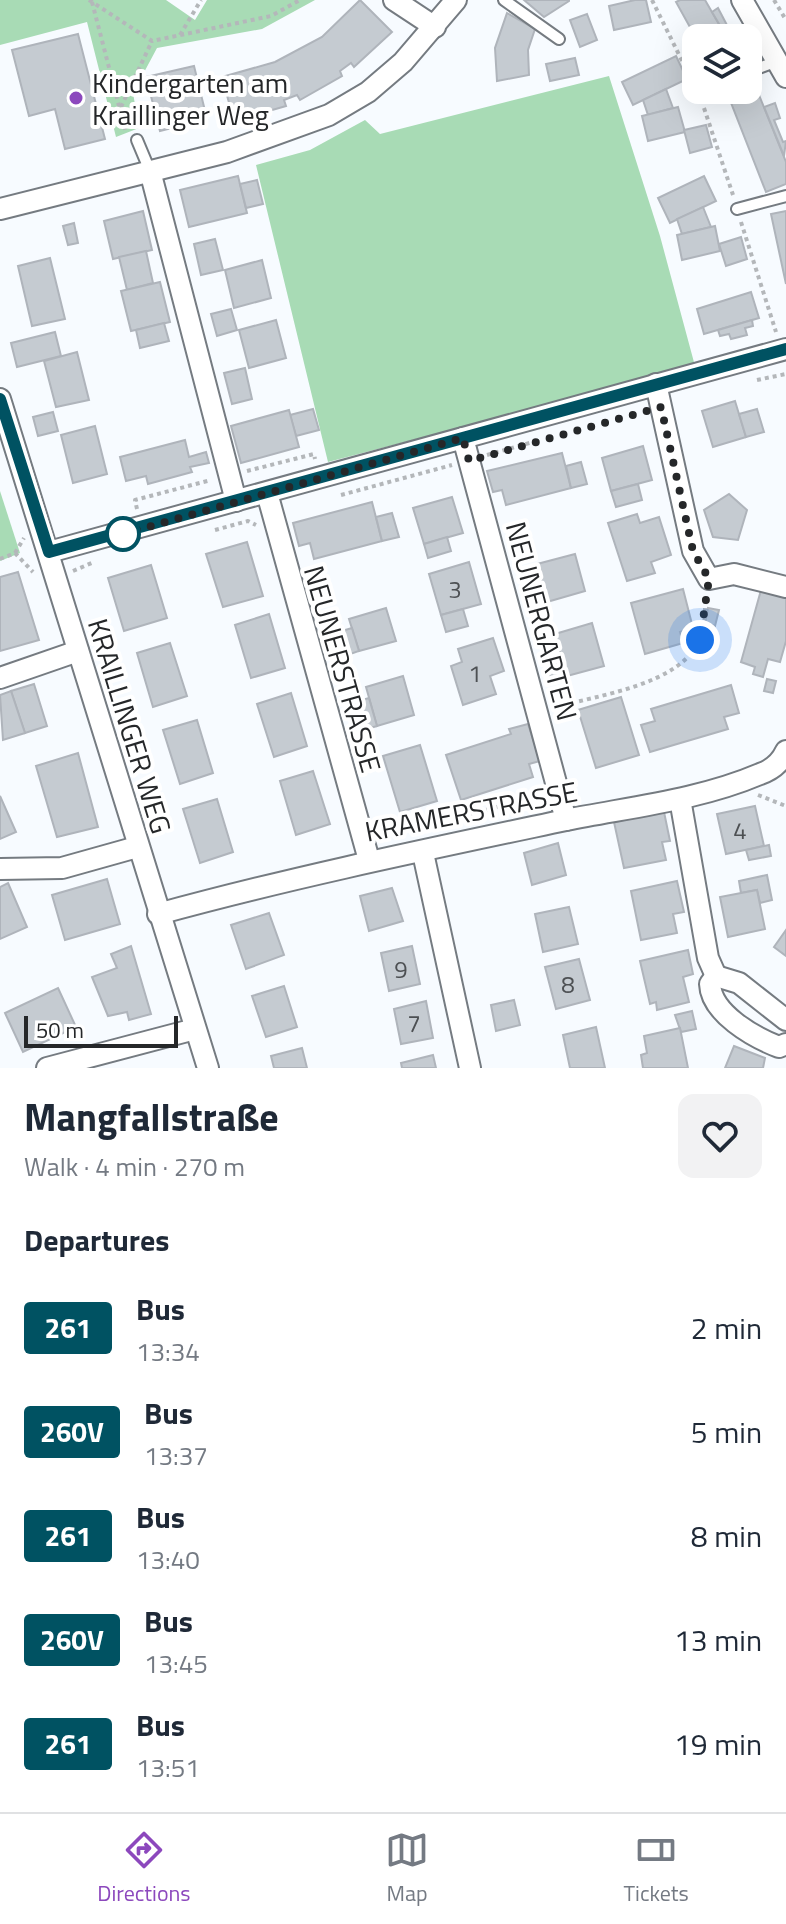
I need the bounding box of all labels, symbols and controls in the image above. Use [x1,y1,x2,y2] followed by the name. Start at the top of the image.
[682,24,762,104] map controls
[682,24,762,104] button: layers
[92,61,288,136] place label: Kindergarten am Kraillinger Weg
[67,89,85,107] marker: Kindergarten am Kraillinger Weg
[106,517,140,551] unlabelled marker
[495,517,589,725] street label: NEUNERGARTEN
[293,561,393,777] street label: NEUNERSTRASSE
[448,571,462,607] house number: 3
[77,613,183,839] street label: KRAILLINGER WEG
[680,620,720,660] your location
[468,655,482,691] house number: 1
[361,769,581,853] street label: KRAMERSTRASSE
[733,812,747,848] house number: 4
[394,951,408,987] house number: 9
[561,966,575,1002] house number: 8
[407,1005,421,1041] house number: 7
[24,1012,178,1048] scale bar
[36,1013,84,1047] text: 50 m
[24,1088,279,1146] text: Mangfallstraße
[678,1094,762,1178] button: heart
[24,1147,245,1186] text: Walk · 4 min · 270 m
[24,1217,169,1263] text: Departures
[136,1286,185,1332] text: Bus
[691,1305,762,1351] text: 2 min
[44,1306,92,1349] text: 261
[136,1332,200,1371] text: 13:34
[144,1390,193,1436] text: Bus
[691,1409,762,1455] text: 5 min
[40,1410,104,1453] text: 260V
[144,1436,208,1475] text: 13:37
[136,1494,185,1540] text: Bus
[691,1513,762,1559] text: 8 min
[44,1514,92,1557] text: 261
[136,1540,200,1579] text: 13:40
[144,1598,193,1644] text: Bus
[674,1617,762,1663] text: 13 min
[40,1618,104,1661] text: 260V
[144,1644,208,1683] text: 13:45
[136,1702,185,1748] text: Bus
[674,1721,762,1767] text: 19 min
[44,1722,92,1765] text: 261
[136,1748,200,1787] text: 13:51
[97,1828,191,1910] tab: Directions
[385,1828,429,1910] tab: Map
[624,1828,689,1910] tab: Tickets

